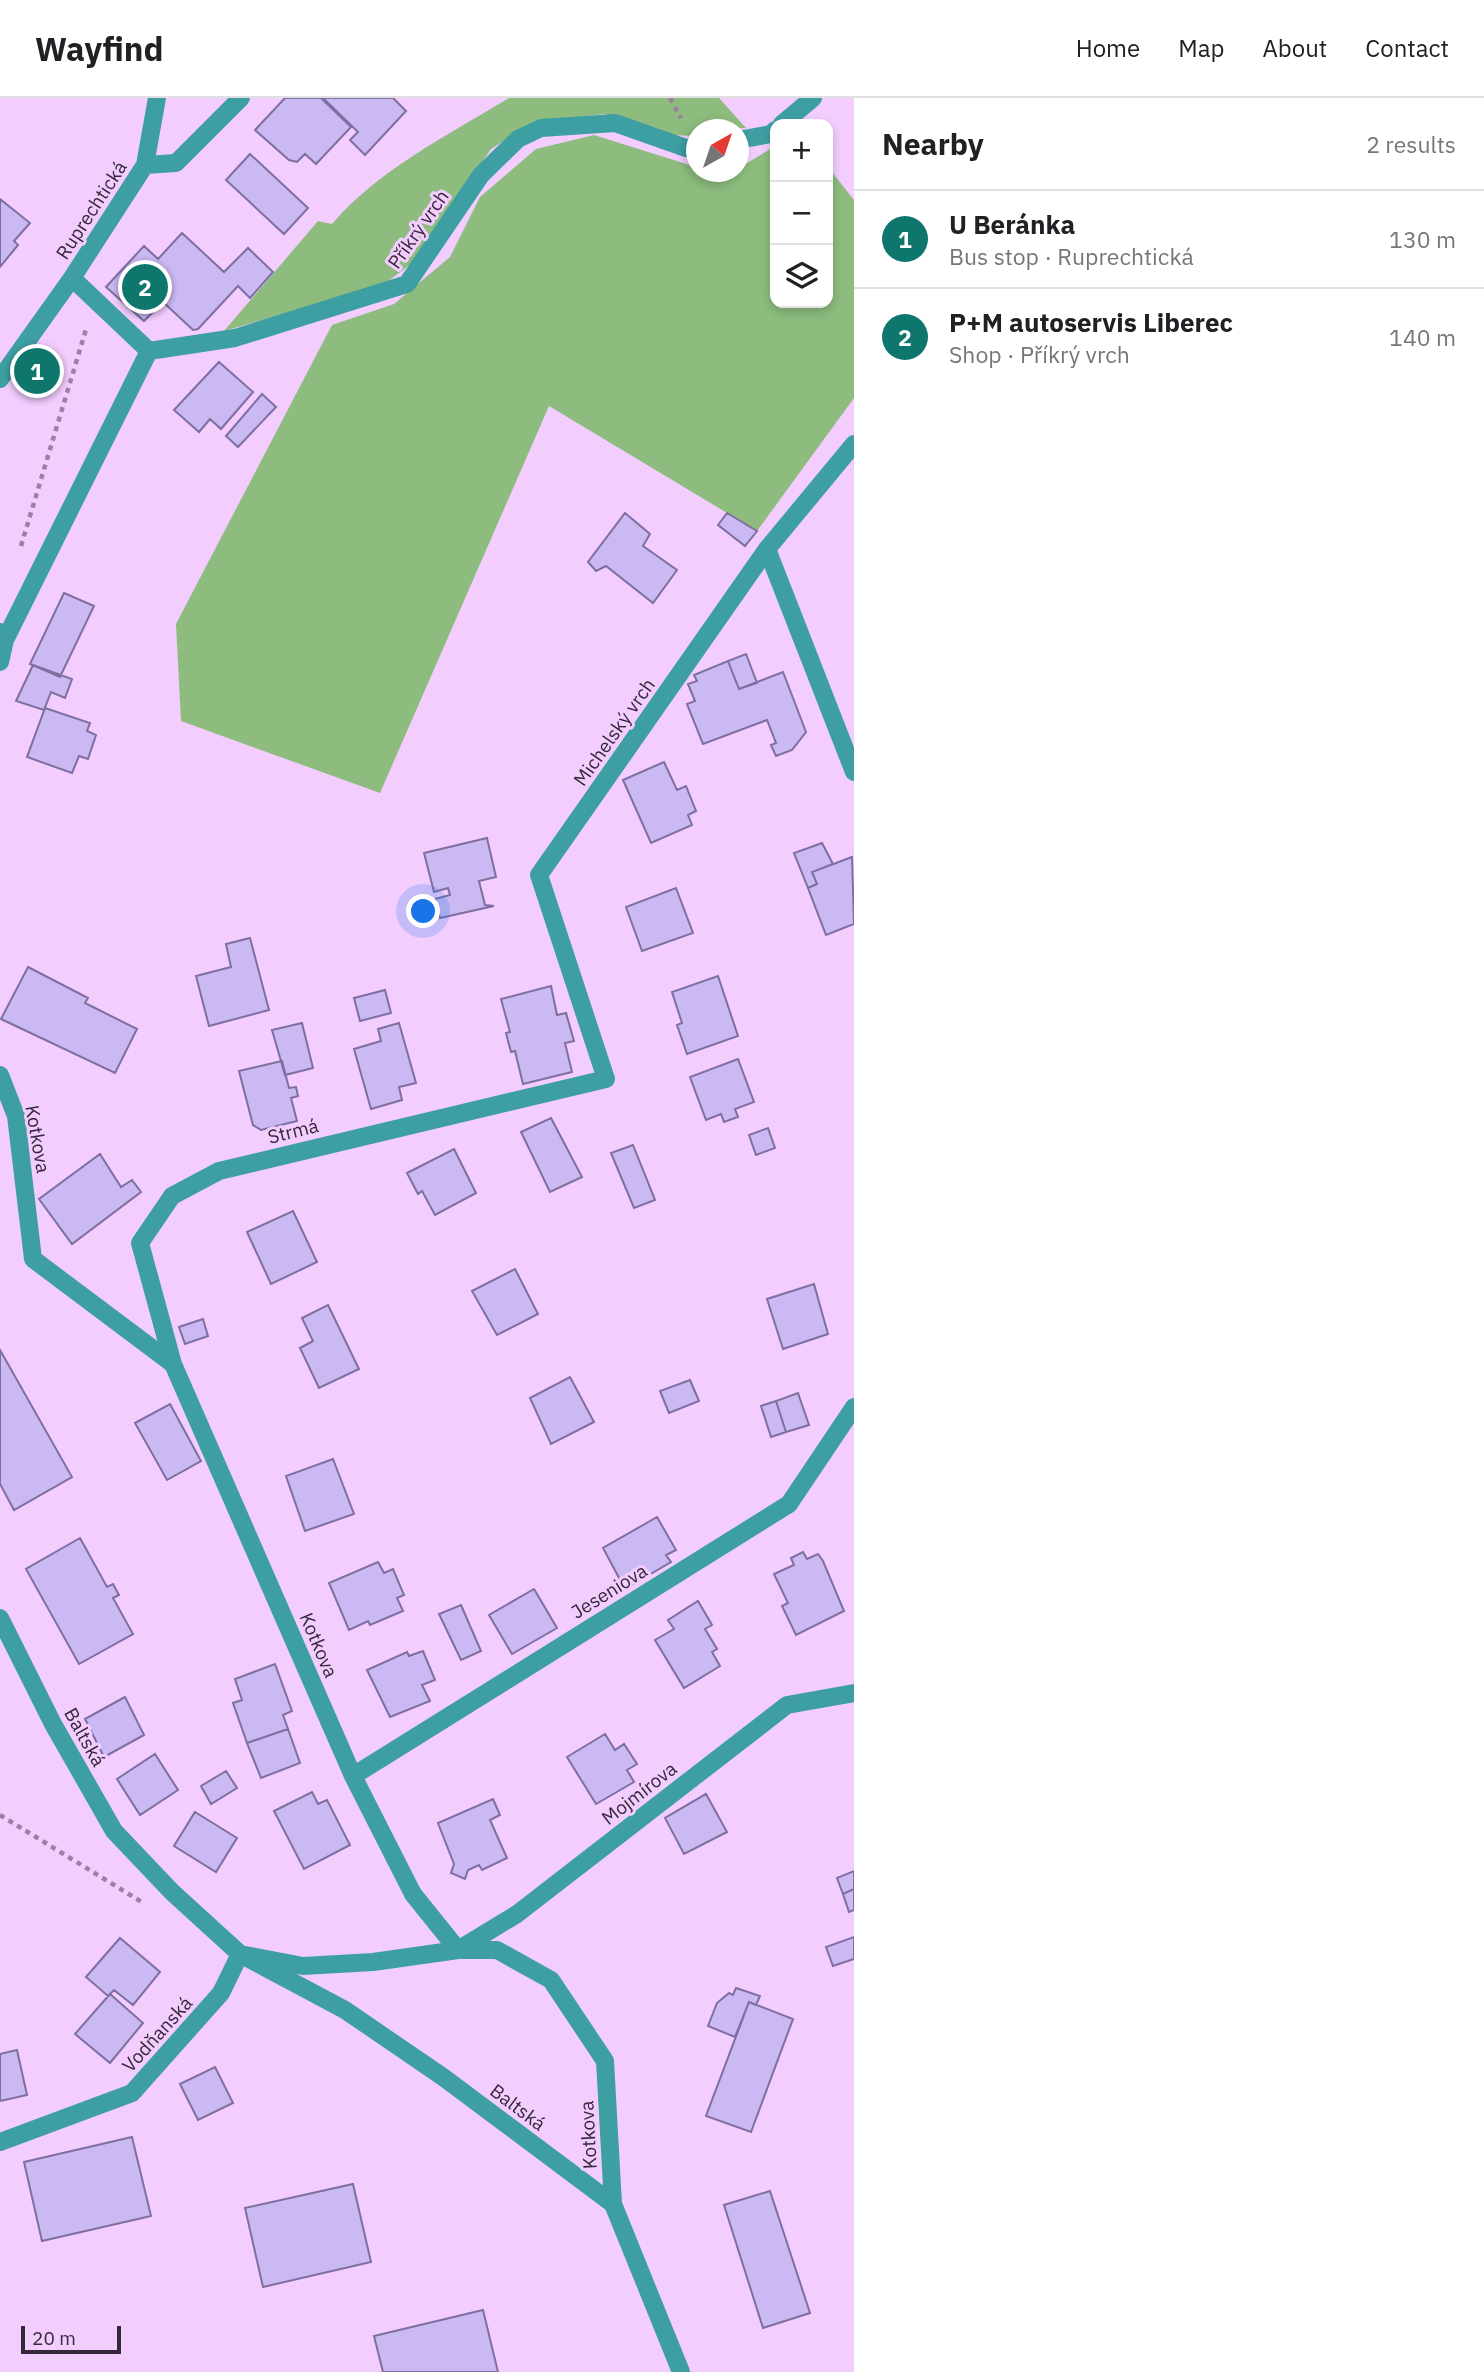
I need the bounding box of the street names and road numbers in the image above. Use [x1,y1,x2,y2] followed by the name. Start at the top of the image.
[50,156,132,264] street label: Ruprechtická
[382,185,454,273] street label: Příkrý vrch
[568,674,660,790] street label: Michelský vrch
[20,1103,56,1175] street label: Kotkova
[265,1113,321,1149] street label: Strmá
[567,1558,651,1624] street label: Jeseniova
[295,1609,343,1681] street label: Kotkova
[59,1703,111,1771] street label: Baltská
[597,1756,681,1830] street label: Mojmírova
[117,1991,197,2077] street label: Vodňanská
[485,2078,551,2136] street label: Baltská
[574,2100,602,2170] street label: Kotkova

